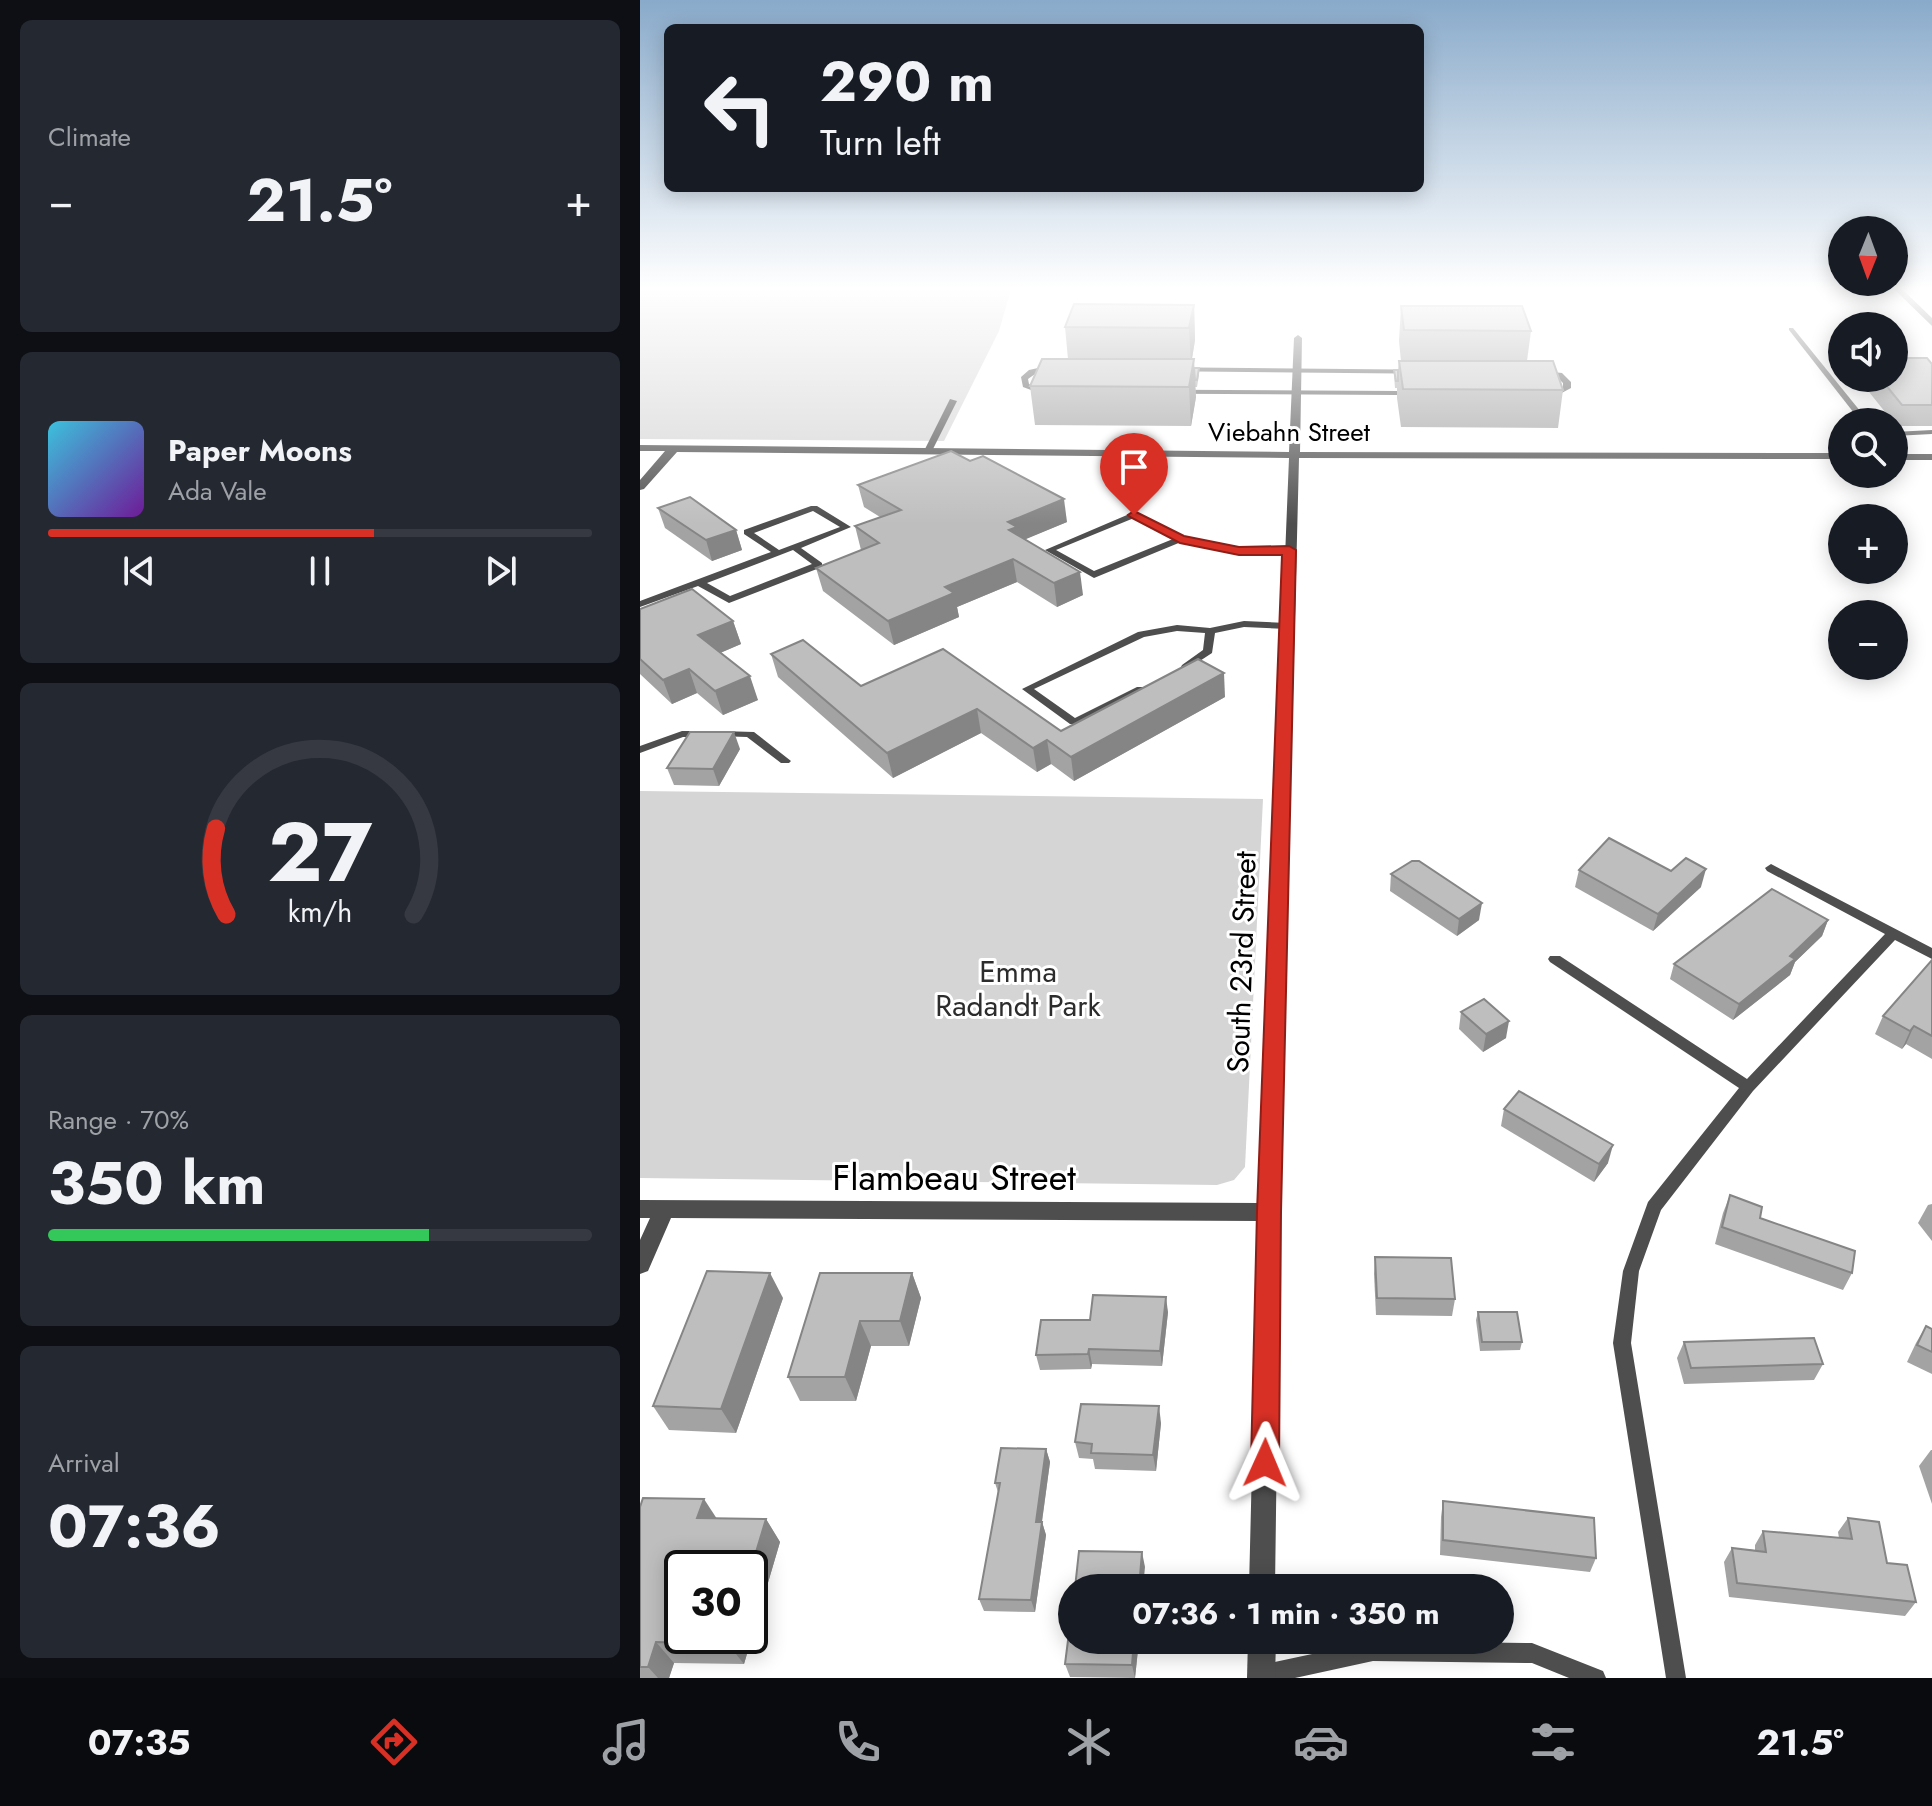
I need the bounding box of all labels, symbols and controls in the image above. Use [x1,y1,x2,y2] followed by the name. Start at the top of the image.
[820,41,994,122] text: 290 m
[688,56,792,160] icon: left
[820,116,941,168] text: Turn left
[48,118,131,156] text: Climate
[247,157,392,244] text: 21.5°
[48,169,74,233] text: −
[565,169,592,233] text: +
[1828,216,1908,296] north arrow
[1828,216,1908,680] map controls
[1828,312,1908,392] button: sound
[1828,408,1908,488] button: search
[1208,413,1371,451] street label: Viebahn Street
[168,429,352,472] text: Paper Moons
[1100,433,1168,515] pin
[1112,445,1156,489] icon: arrive
[168,472,267,510] text: Ada Vale
[1828,504,1908,584] button: +
[117,549,161,593] icon: previous
[298,549,342,593] icon: pause
[479,549,523,593] icon: next
[1828,600,1908,680] button: −
[268,792,372,912] text: 27
[1216,850,1267,1074] street label: South 23rd Street
[288,891,352,933] text: km/h
[935,950,1101,1027] park label: Emma Radandt Park
[48,1101,189,1139] text: Range · 70%
[48,1140,266,1227] text: 350 km
[832,1151,1076,1203] street label: Flambeau Street
[1223,1421,1307,1505] position arrow
[48,1444,120,1482] text: Arrival
[48,1483,221,1570] text: 07:36
[664,1550,768,1654] speed limit sign: 30
[1132,1592,1440,1635] text: 07:36 · 1 min · 350 m
[366,1714,422,1770] icon: directions
[598,1714,654,1770] icon: music
[830,1714,886,1770] icon: phone
[1061,1714,1117,1770] icon: climate
[1293,1714,1349,1770] icon: car
[1525,1714,1581,1770] icon: filters
[88,1716,191,1768] text: 07:35
[1757,1716,1844,1768] text: 21.5°

